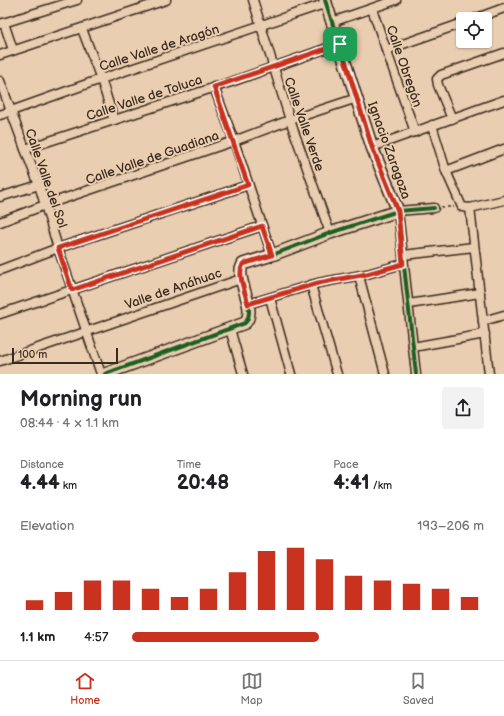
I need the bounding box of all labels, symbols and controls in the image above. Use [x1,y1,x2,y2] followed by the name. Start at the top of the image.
[456,12,492,48] map controls
[456,12,492,48] button: locate
[97,21,221,75] street label: Calle Valle de Aragón
[383,23,425,109] street label: Calle Obregón
[323,27,357,61] pin
[329,33,351,55] icon: arrive
[84,72,204,124] street label: Calle Valle de Toluca
[280,75,328,174] street label: Calle Valle Verde
[364,99,414,201] street label: Ignacio Zaragoza
[22,127,71,230] street label: Calle Valle del Sol
[84,128,221,188] street label: Calle Valle de Guadiana
[123,265,224,313] street label: Valle de Anáhuac
[12,346,118,365] scale bar
[18,348,47,361] text: 100 m
[20,386,142,413] text: Morning run
[442,387,484,429] button: share
[20,415,119,431] text: 08:44 · 4 × 1.1 km
[20,458,64,471] text: Distance
[177,458,201,471] text: Time
[333,458,358,471] text: Pace
[20,471,60,495] text: 4.44
[177,471,229,495] text: 20:48
[333,471,370,495] text: 4:41
[60,479,77,492] text: km
[370,479,392,492] text: /km
[20,518,74,534] text: Elevation
[417,518,484,534] text: 193–206 m
[20,629,55,645] text: 1.1 km
[84,629,108,645] text: 4:57
[70,670,100,707] tab: Home
[240,670,263,707] tab: Map
[403,670,434,707] tab: Saved

